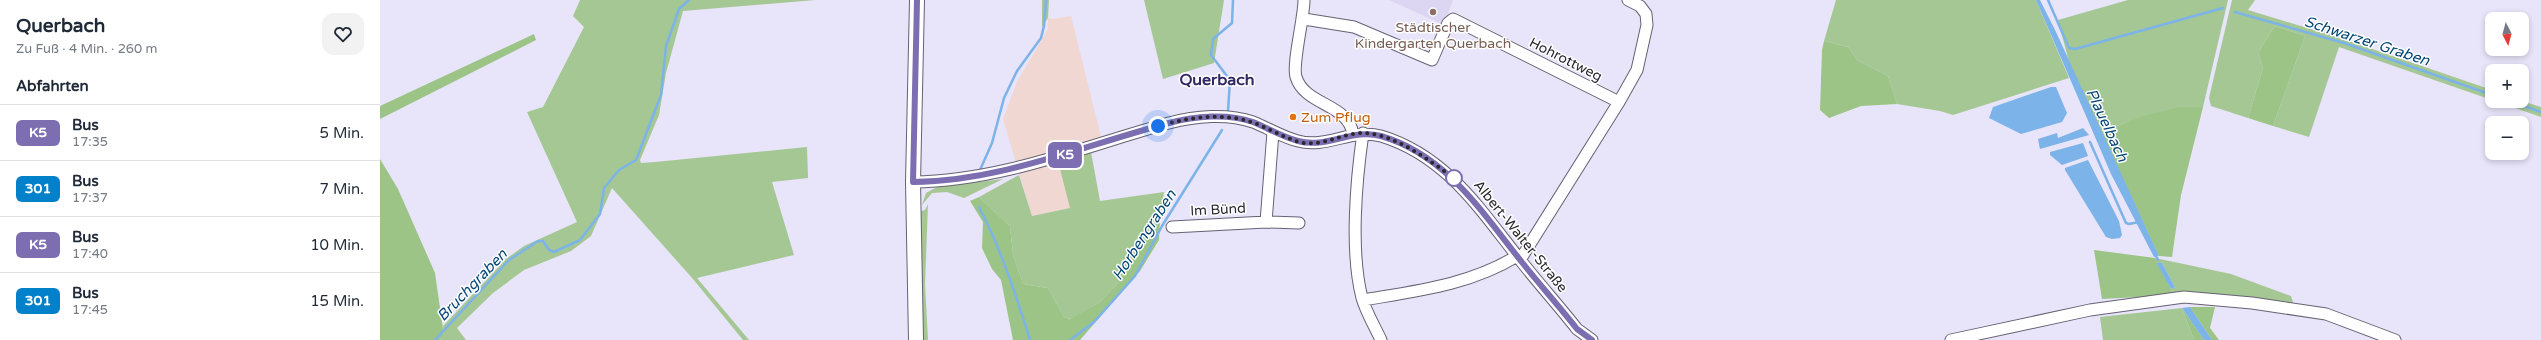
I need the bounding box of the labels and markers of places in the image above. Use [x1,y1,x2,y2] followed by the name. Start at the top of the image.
[1428,7,1438,17] marker: Städtischer Kindergarten Querbach
[1355,19,1511,52] place label: Städtischer Kindergarten Querbach
[1301,109,1371,126] place label: Zum Pflug
[1288,112,1298,122] marker: Zum Pflug
[1445,169,1463,187] unlabelled marker

